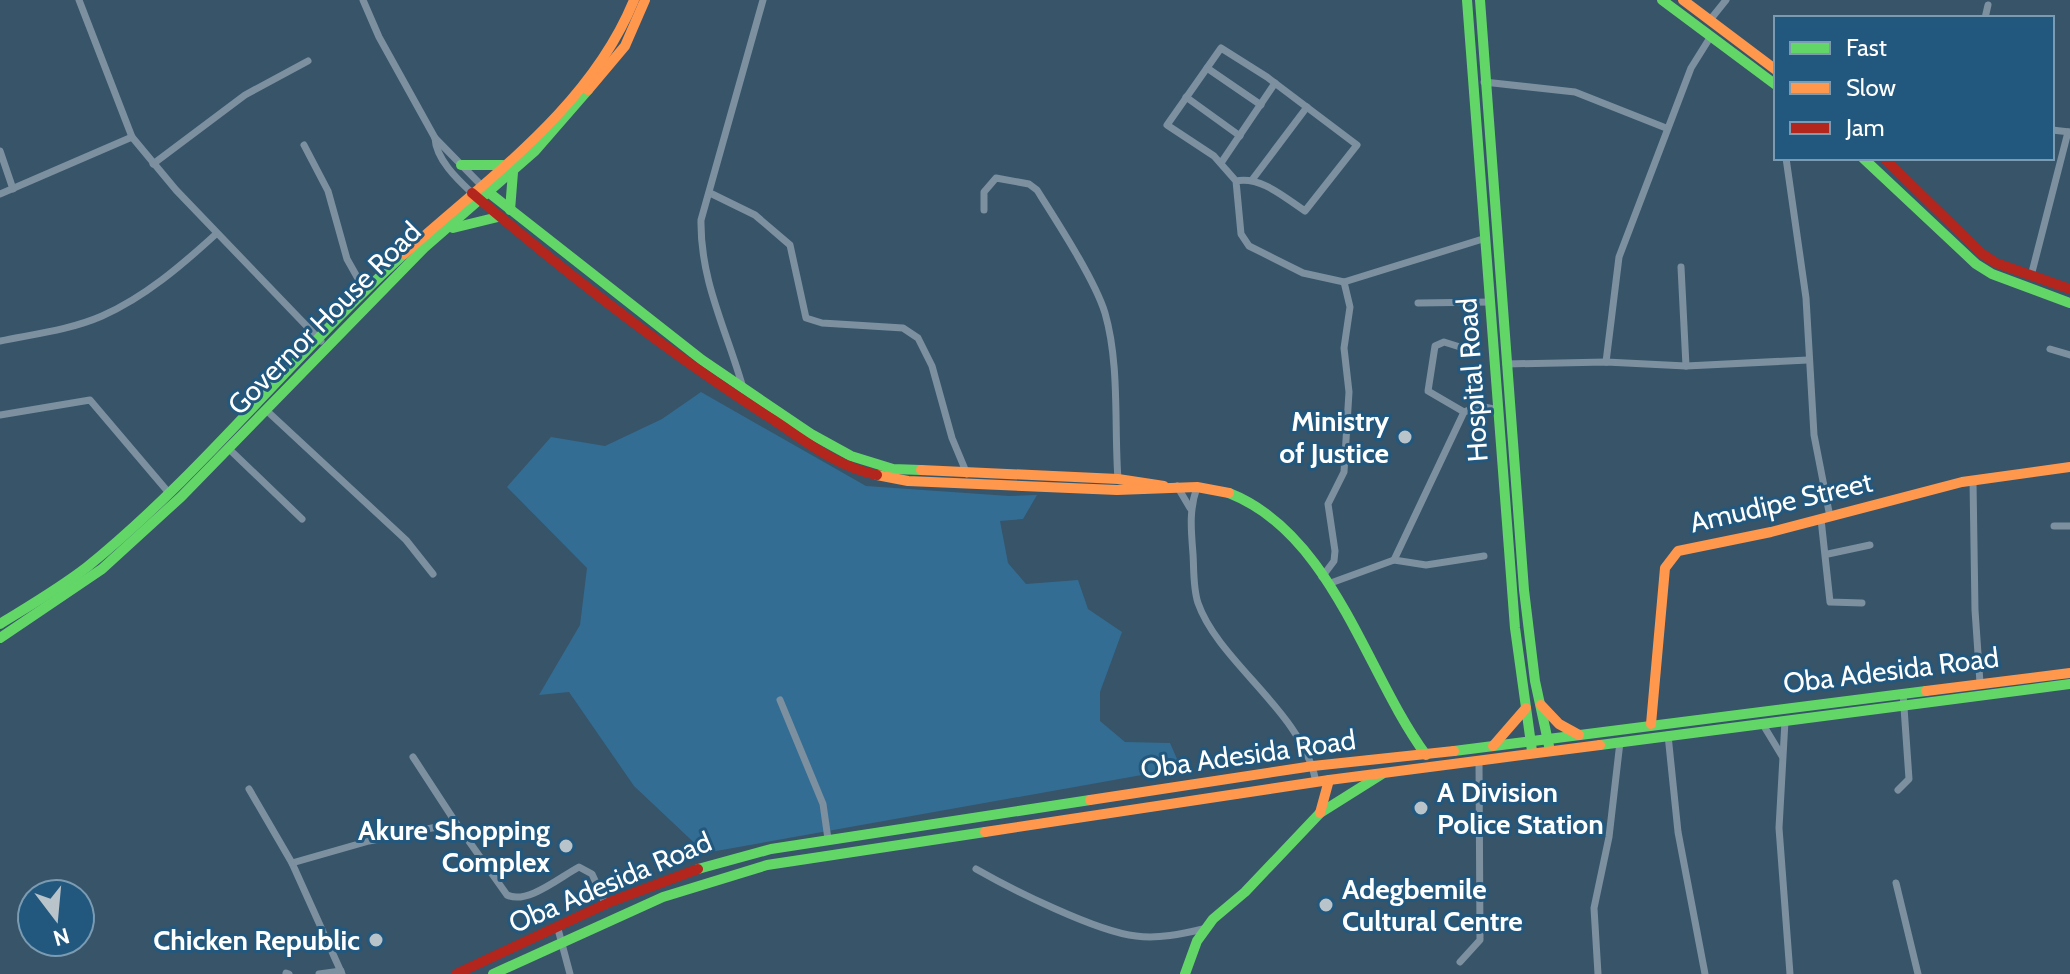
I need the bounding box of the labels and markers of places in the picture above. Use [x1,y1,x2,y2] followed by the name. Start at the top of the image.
[1279,404,1389,470] place label: Ministry of Justice
[1396,428,1414,446] marker: Ministry of Justice
[1437,775,1604,841] place label: A Division Police Station
[1412,799,1430,817] marker: A Division Police Station
[358,813,550,879] place label: Akure Shopping Complex
[557,837,575,855] marker: Akure Shopping Complex
[1342,872,1523,938] place label: Adegbemile Cultural Centre
[1317,896,1335,914] marker: Adegbemile Cultural Centre
[153,923,360,957] place label: Chicken Republic
[367,931,385,949] marker: Chicken Republic

